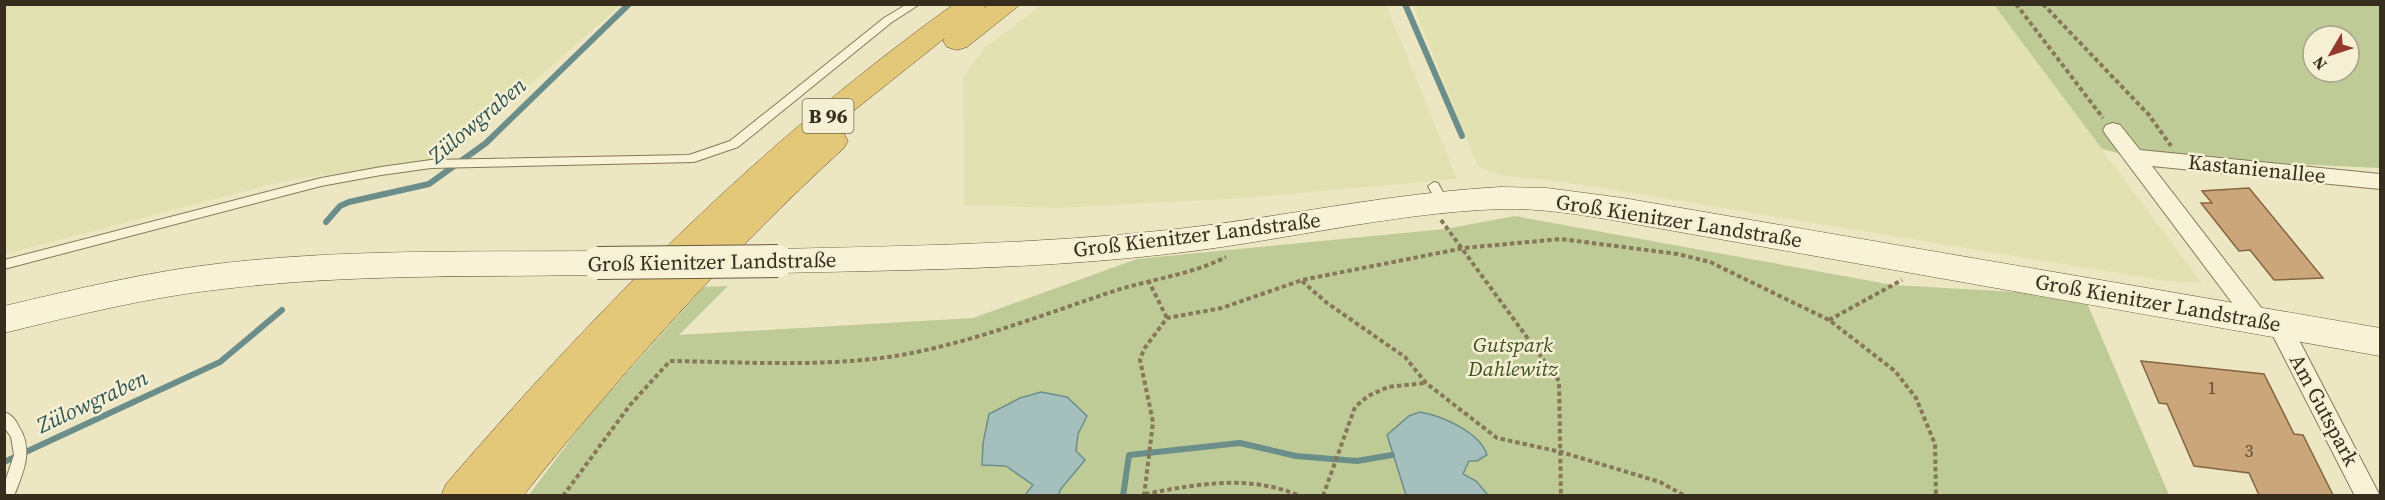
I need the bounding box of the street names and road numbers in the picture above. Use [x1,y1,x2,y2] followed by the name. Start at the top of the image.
[802,99,854,133] road number: B 96
[2187,147,2327,190] street label: Kastanienallee
[1554,187,1804,254] street label: Groß Kienitzer Landstraße
[1072,205,1322,264] street label: Groß Kienitzer Landstraße
[587,245,837,278] street label: Groß Kienitzer Landstraße
[2033,267,2283,338] street label: Groß Kienitzer Landstraße
[2283,349,2366,471] street label: Am Gutspark

